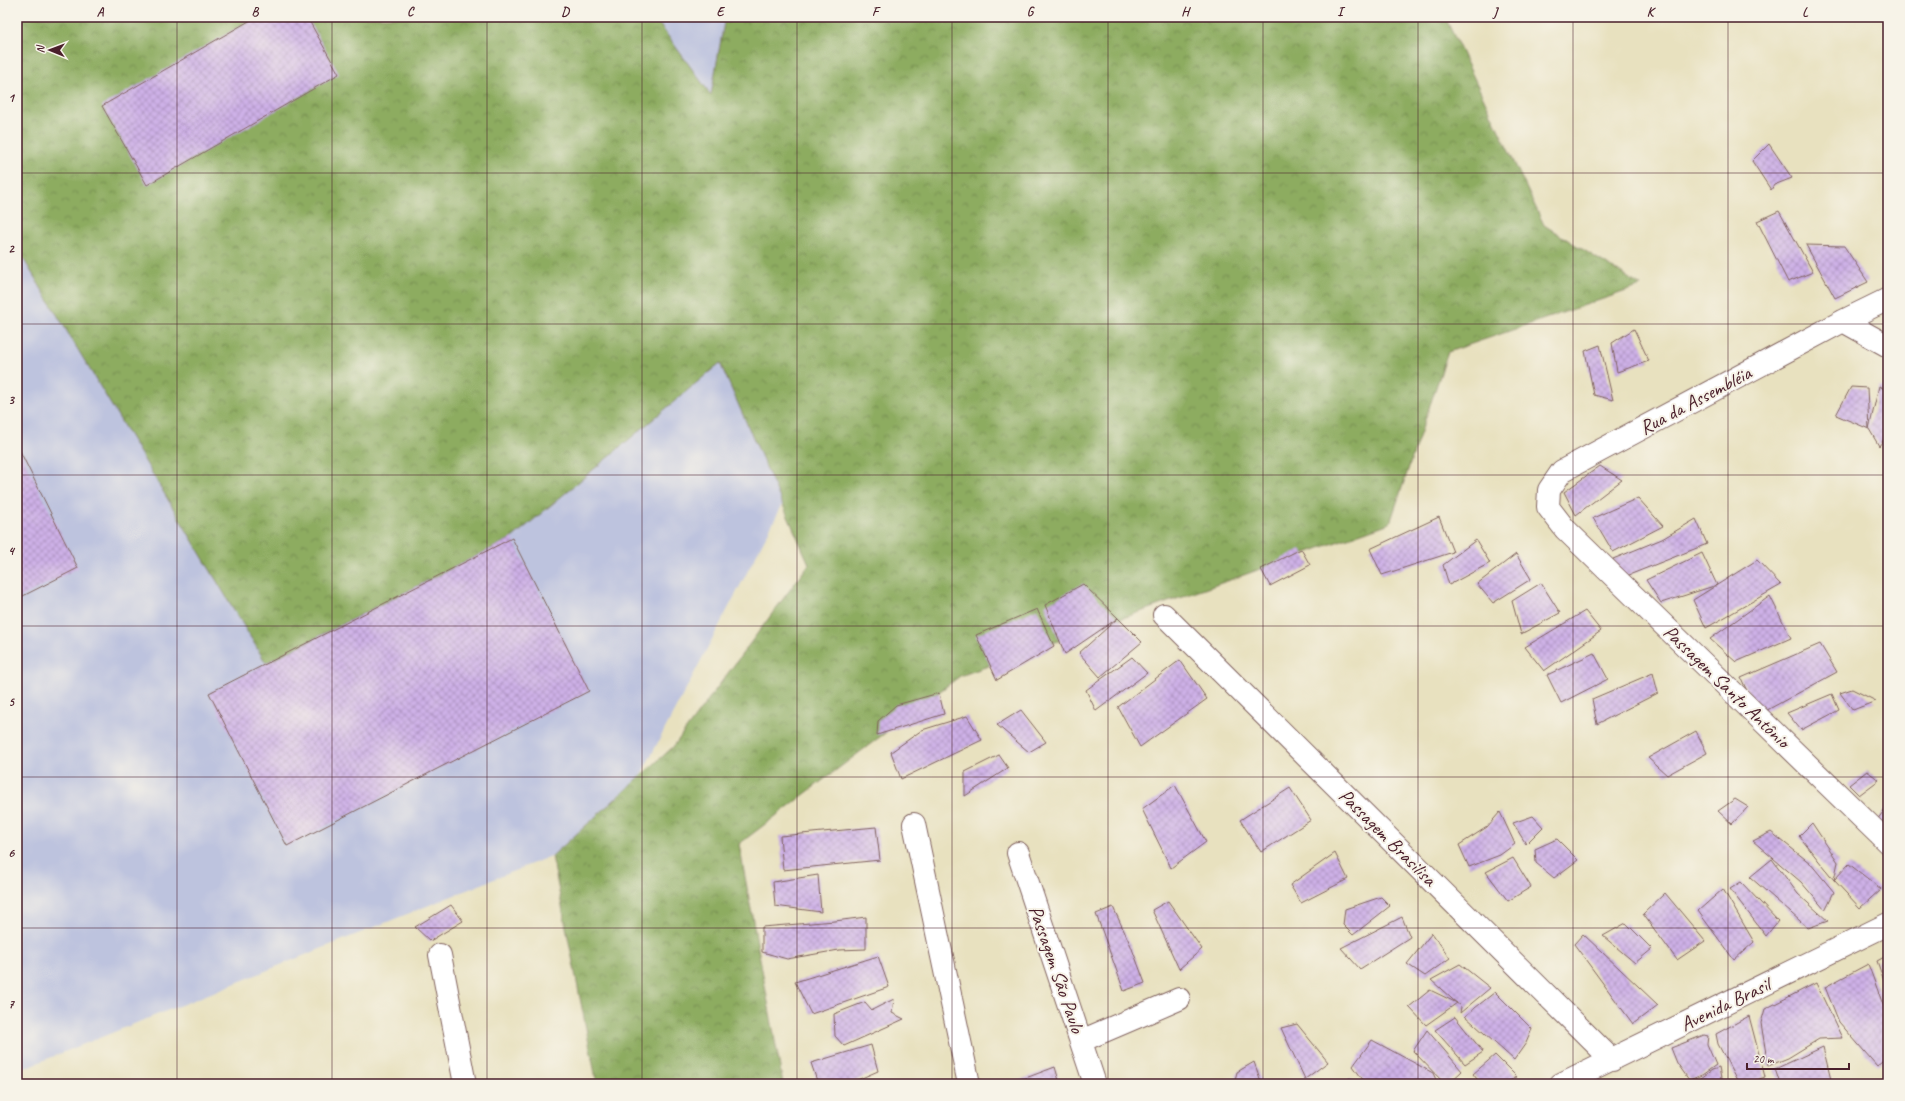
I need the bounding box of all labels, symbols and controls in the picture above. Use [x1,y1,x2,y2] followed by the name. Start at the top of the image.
[97,4,105,20] text: A
[252,4,260,20] text: B
[407,4,415,20] text: C
[561,4,570,20] text: D
[717,4,726,20] text: E
[872,4,881,20] text: F
[1027,4,1035,20] text: G
[1181,4,1191,20] text: H
[1337,4,1346,20] text: I
[1492,4,1499,20] text: J
[1647,4,1657,20] text: K
[1802,4,1809,20] text: L
[30,30,70,70] north arrow
[33,44,47,53] text: N
[8,90,16,106] text: 1
[8,241,15,257] text: 2
[1635,360,1757,440] street label: Rua da Assembléia
[8,392,15,408] text: 3
[8,543,16,559] text: 4
[1658,619,1797,755] street label: Passagem Santo Antônio
[8,694,15,710] text: 5
[1334,783,1443,892] street label: Passagem Brasilisa
[8,845,15,861] text: 6
[1023,902,1090,1037] street label: Passagem São Paulo
[1676,970,1777,1037] street label: Avenida Brasil
[8,996,15,1012] text: 7
[1747,1045,1849,1071] scale bar
[1753,1051,1775,1067] text: 20 m

